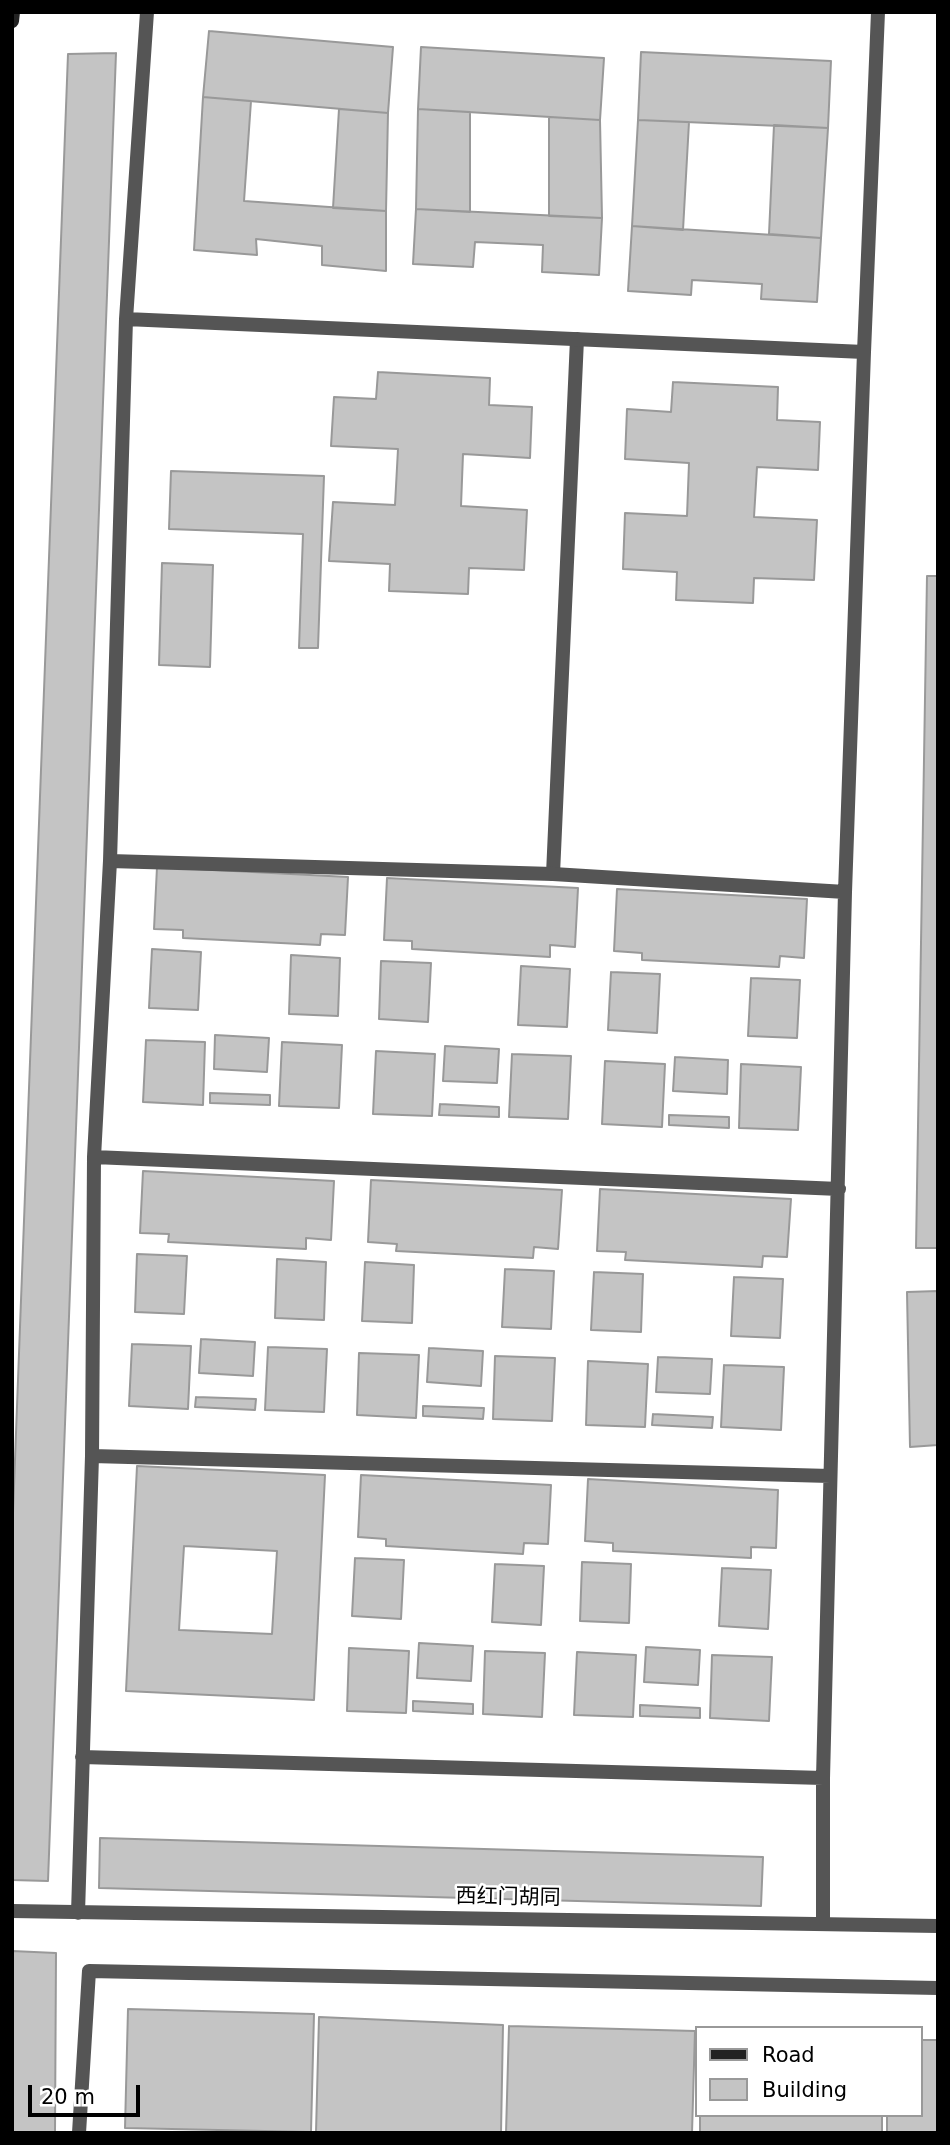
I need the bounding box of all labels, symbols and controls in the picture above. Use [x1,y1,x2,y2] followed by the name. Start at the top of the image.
[455,1884,561,1912] street label: 西红门胡同
[694,2026,922,2117] legend
[762,2043,815,2067] text: Road
[32,2072,144,2116] scale bar
[762,2078,847,2102] text: Building
[41,2085,95,2109] text: 20 m

